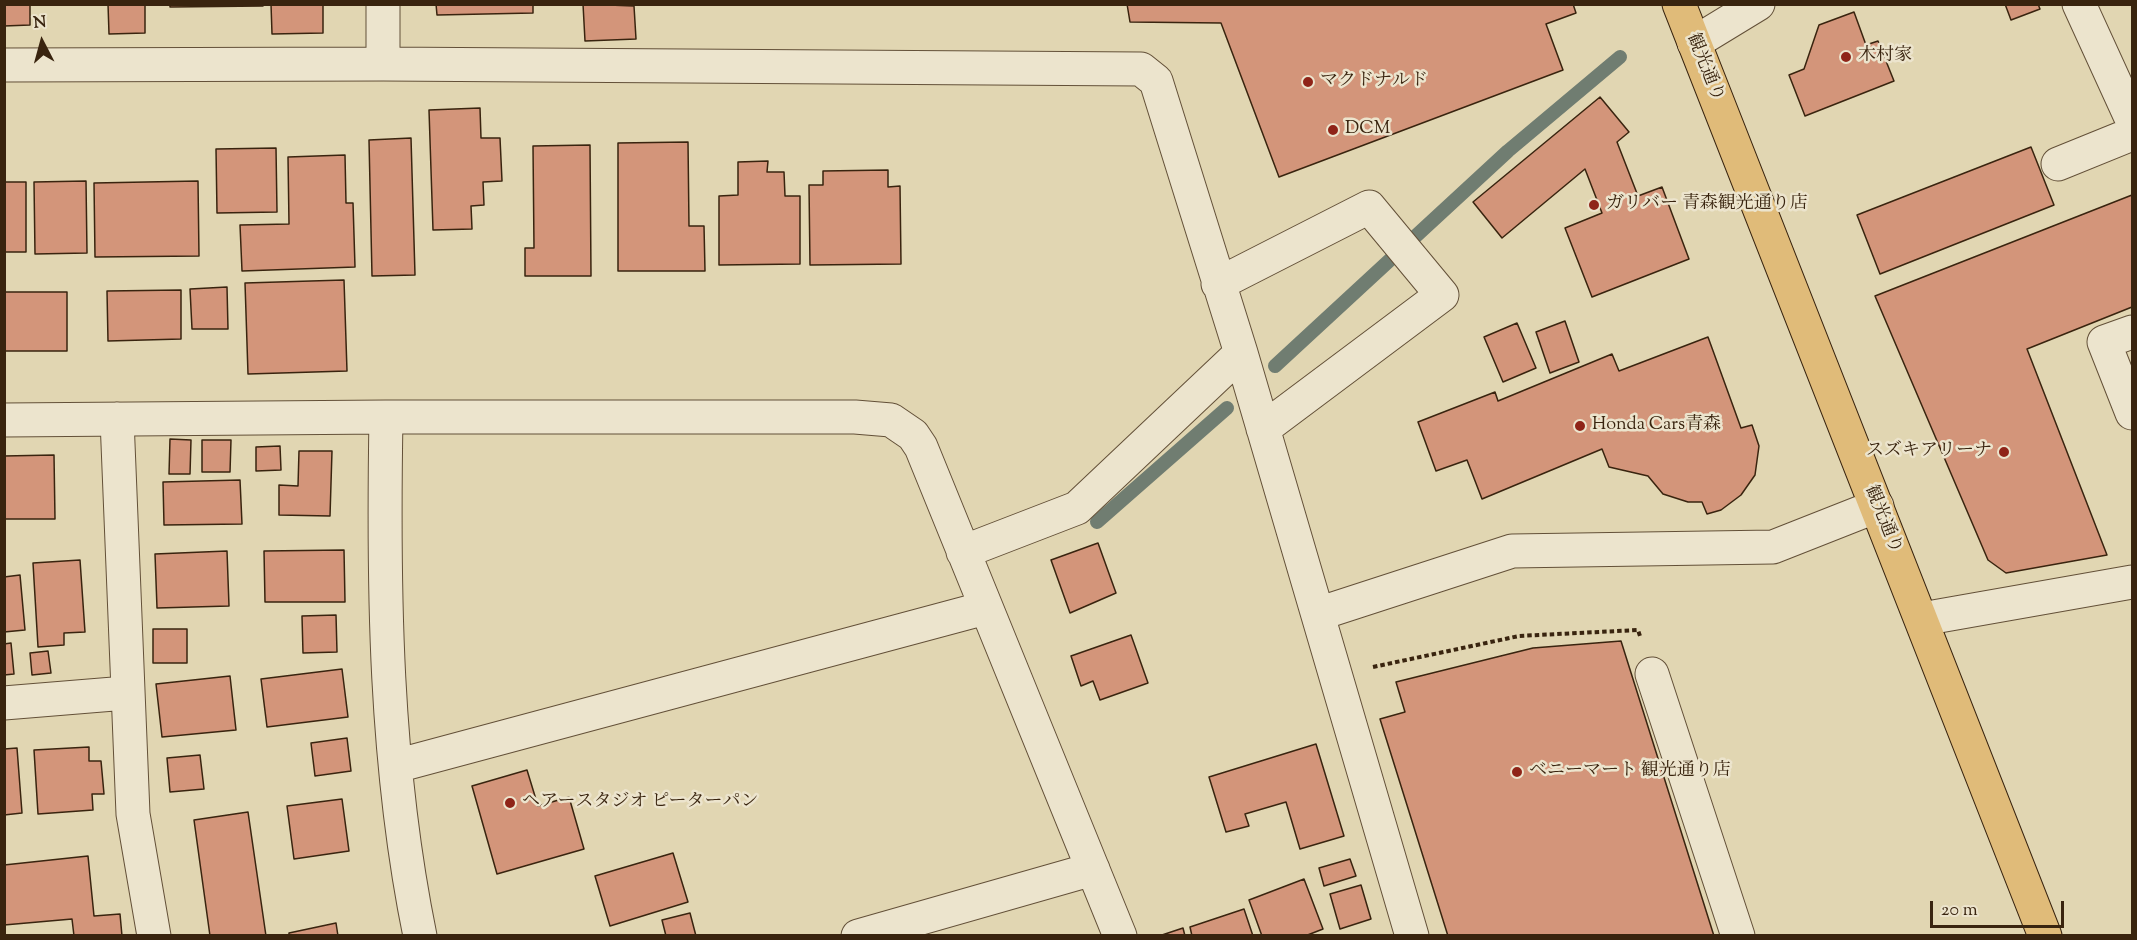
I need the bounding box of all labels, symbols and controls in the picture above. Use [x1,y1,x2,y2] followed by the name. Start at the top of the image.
[33,11,48,36] text: N
[12,12,72,72] north arrow
[1681,31,1727,105] street label: 観光通り
[1858,46,1912,68] place label: 木村家
[1839,50,1853,64] marker: 木村家
[1320,71,1428,93] place label: マクドナルド
[1301,75,1315,89] marker: マクドナルド
[1345,119,1390,141] place label: DCM
[1326,123,1340,137] marker: DCM
[1606,194,1808,216] place label: ガリバー 青森観光通り店
[1587,198,1601,212] marker: ガリバー 青森観光通り店
[1592,415,1721,437] place label: Honda Cars青森
[1573,419,1587,433] marker: Honda Cars青森
[1866,441,1992,463] place label: スズキアリーナ
[1997,445,2011,459] marker: スズキアリーナ
[1859,483,1905,557] street label: 観光通り
[1529,761,1731,783] place label: ベニーマート 観光通り店
[1510,765,1524,779] marker: ベニーマート 観光通り店
[522,792,759,814] place label: ヘアースタジオ ピーターパン
[503,796,517,810] marker: ヘアースタジオ ピーターパン
[1933,889,2066,927] scale bar
[1941,898,1978,924] text: 20 m

